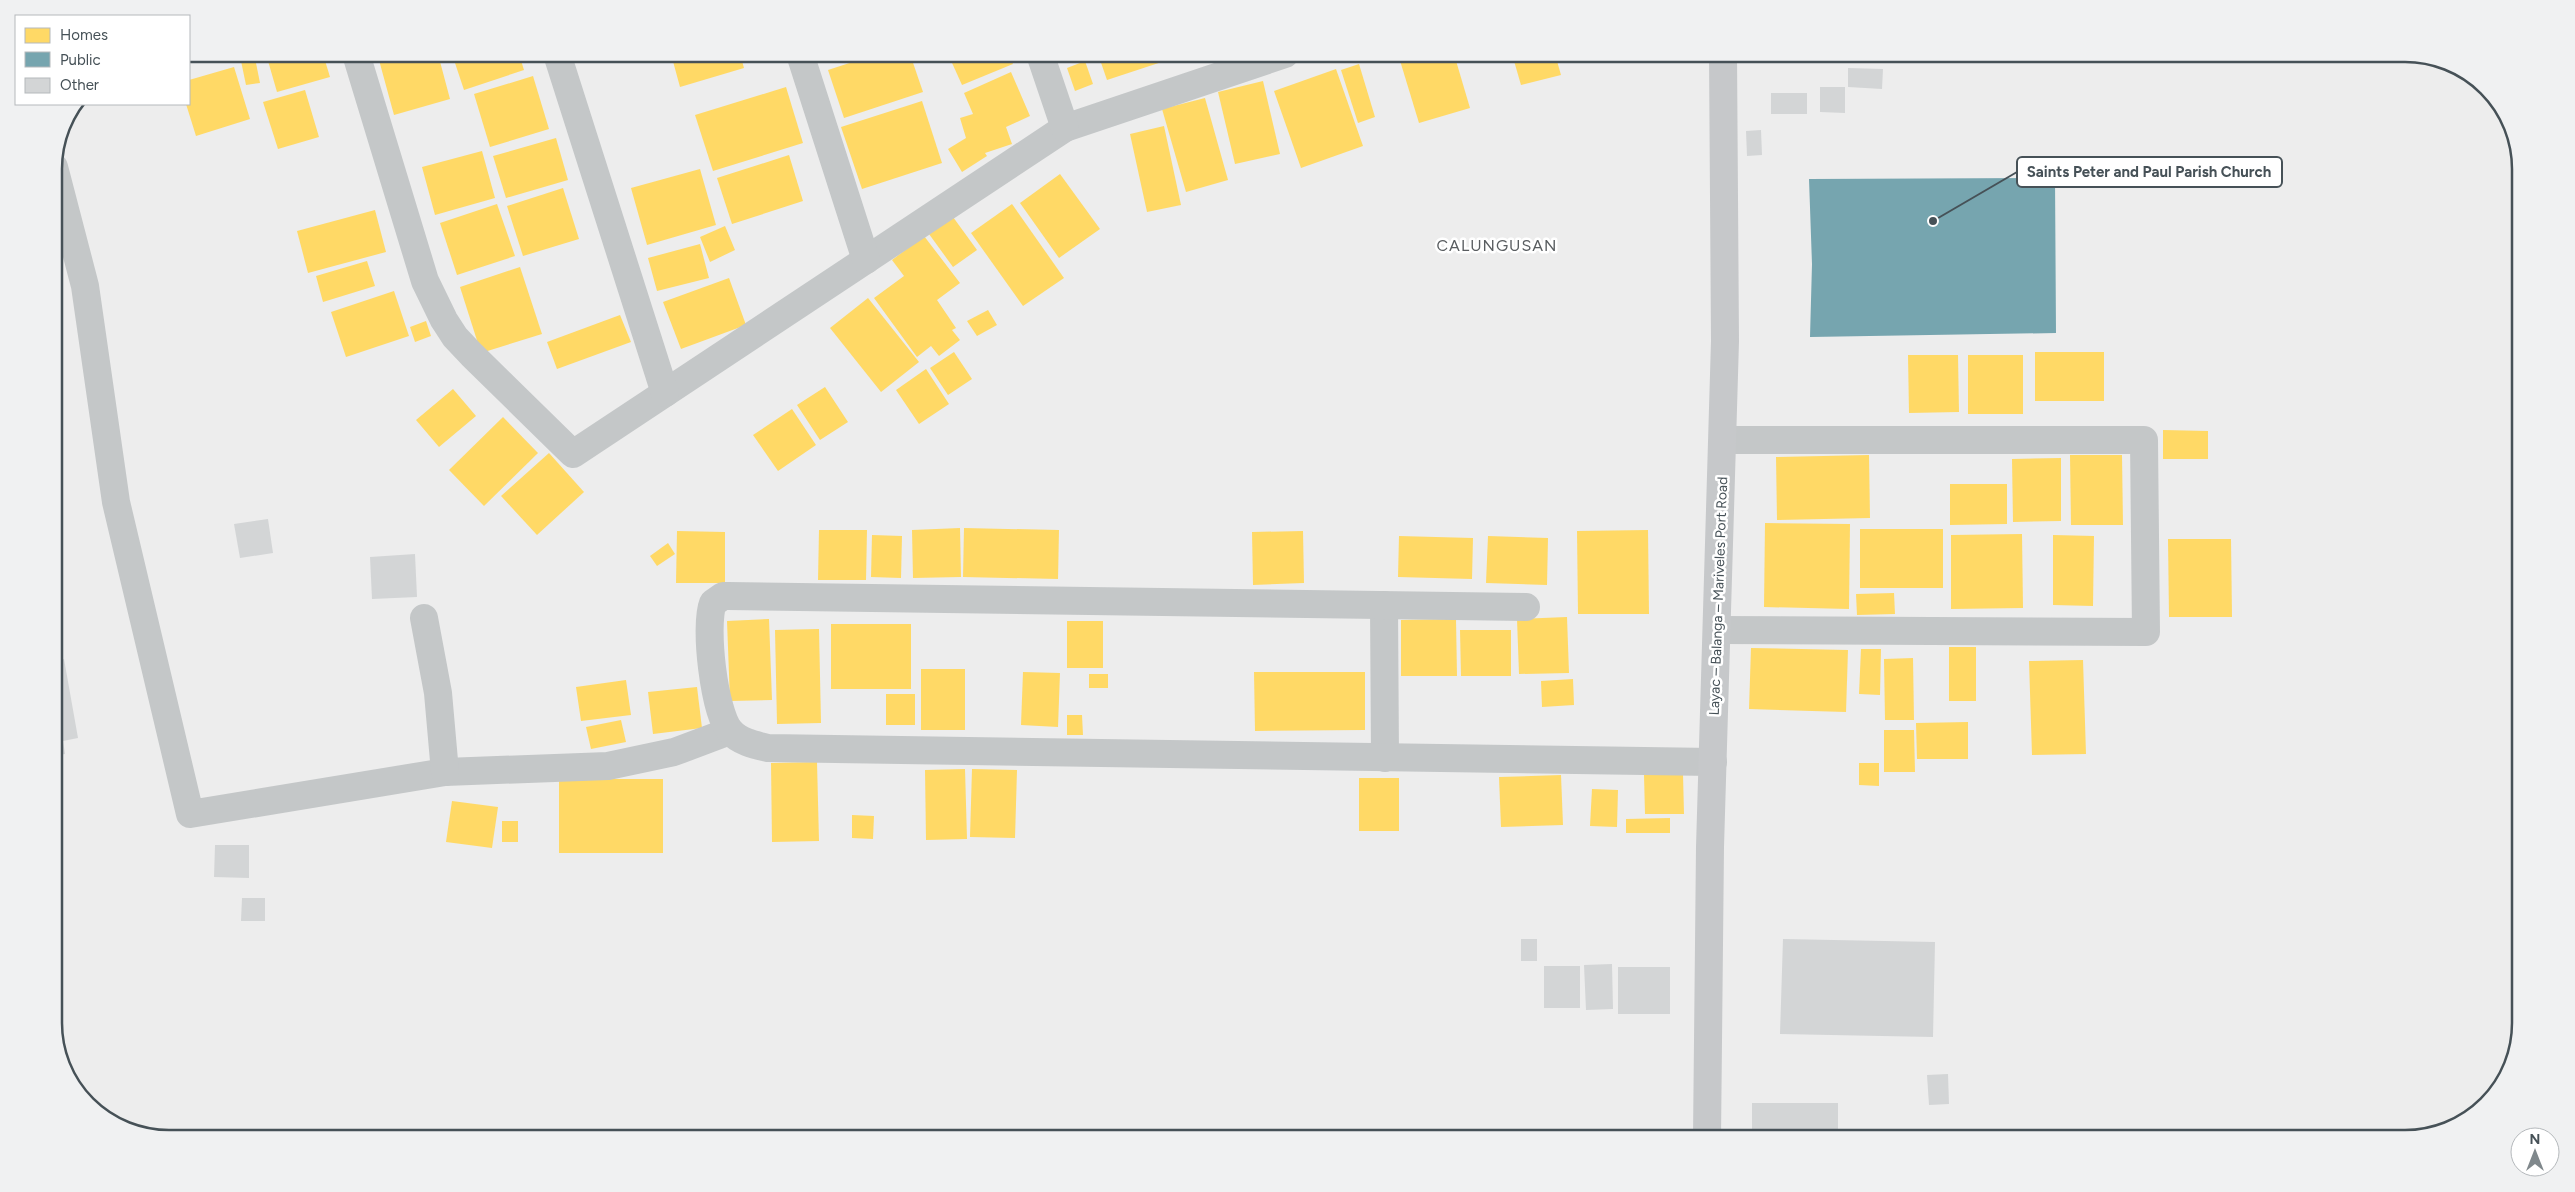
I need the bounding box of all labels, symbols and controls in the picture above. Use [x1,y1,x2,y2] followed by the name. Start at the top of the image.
[15,15,190,105] legend
[60,26,108,44] text: Homes
[60,51,101,69] text: Public
[60,76,99,94] text: Other
[2017,157,2282,187] callout: Saints Peter and Paul Parish Church
[2027,163,2271,181] text: Saints Peter and Paul Parish Church
[1437,236,1557,255] district label: CALUNGUSAN
[1706,476,1731,716] street label: Layac – Balanga – Mariveles Port Road
[2510,1127,2560,1177] north arrow
[2530,1131,2540,1148] text: N

